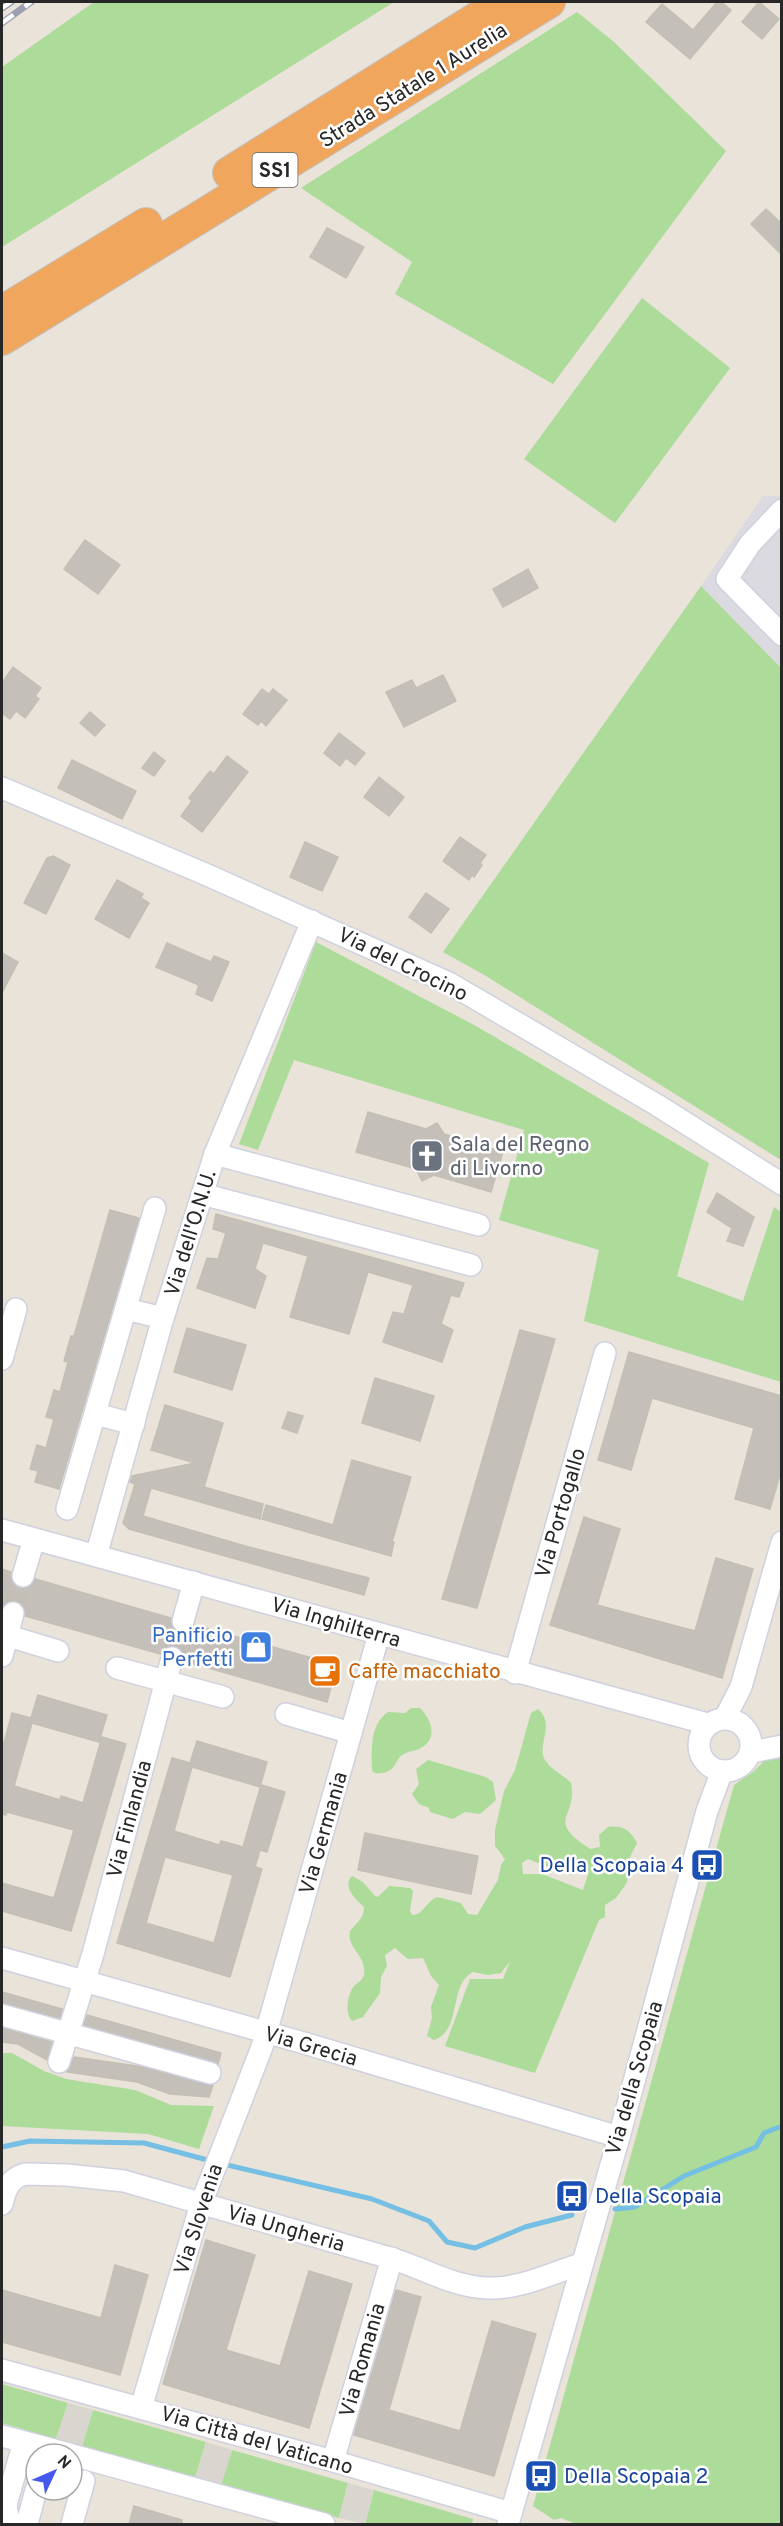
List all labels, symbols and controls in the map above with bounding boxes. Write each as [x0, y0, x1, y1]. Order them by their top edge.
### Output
street label: Strada Statale 1 Aurelia [315, 17, 513, 155]
road number: SS1 [252, 153, 298, 187]
street label: Via del Crocino [333, 922, 472, 1009]
place label: Sala del Regno di Livorno [450, 1132, 590, 1183]
church icon: Sala del Regno di Livorno [409, 1138, 445, 1174]
street label: Via dell'O.N.U. [159, 1167, 223, 1300]
street label: Via Portogallo [530, 1445, 593, 1582]
street label: Via Inghilterra [268, 1592, 404, 1655]
place label: Panificio Perfetti [152, 1623, 233, 1674]
shop icon: Panificio Perfetti [238, 1629, 274, 1665]
cafe icon: Caffè macchiato [307, 1653, 343, 1689]
place label: Caffè macchiato [348, 1659, 501, 1686]
street label: Via Finlandia [102, 1757, 159, 1881]
street label: Via Germania [294, 1769, 355, 1898]
bus stop icon: Della Scopaia 4 [689, 1847, 725, 1883]
place label: Della Scopaia 4 [540, 1853, 684, 1880]
street label: Via della Scopaia [601, 1998, 670, 2159]
street label: Via Grecia [261, 2021, 360, 2074]
street label: Via Slovenia [169, 2161, 230, 2278]
bus stop icon: Della Scopaia [554, 2178, 590, 2214]
place label: Della Scopaia [595, 2184, 721, 2211]
street label: Via Ungheria [223, 2200, 348, 2259]
street label: Via Romania [334, 2300, 393, 2421]
street label: Via Città del Vaticano [157, 2401, 356, 2482]
north arrow [24, 2442, 84, 2502]
text: N [52, 2452, 75, 2474]
bus stop icon: Della Scopaia 2 [523, 2458, 559, 2494]
place label: Della Scopaia 2 [564, 2464, 708, 2491]

